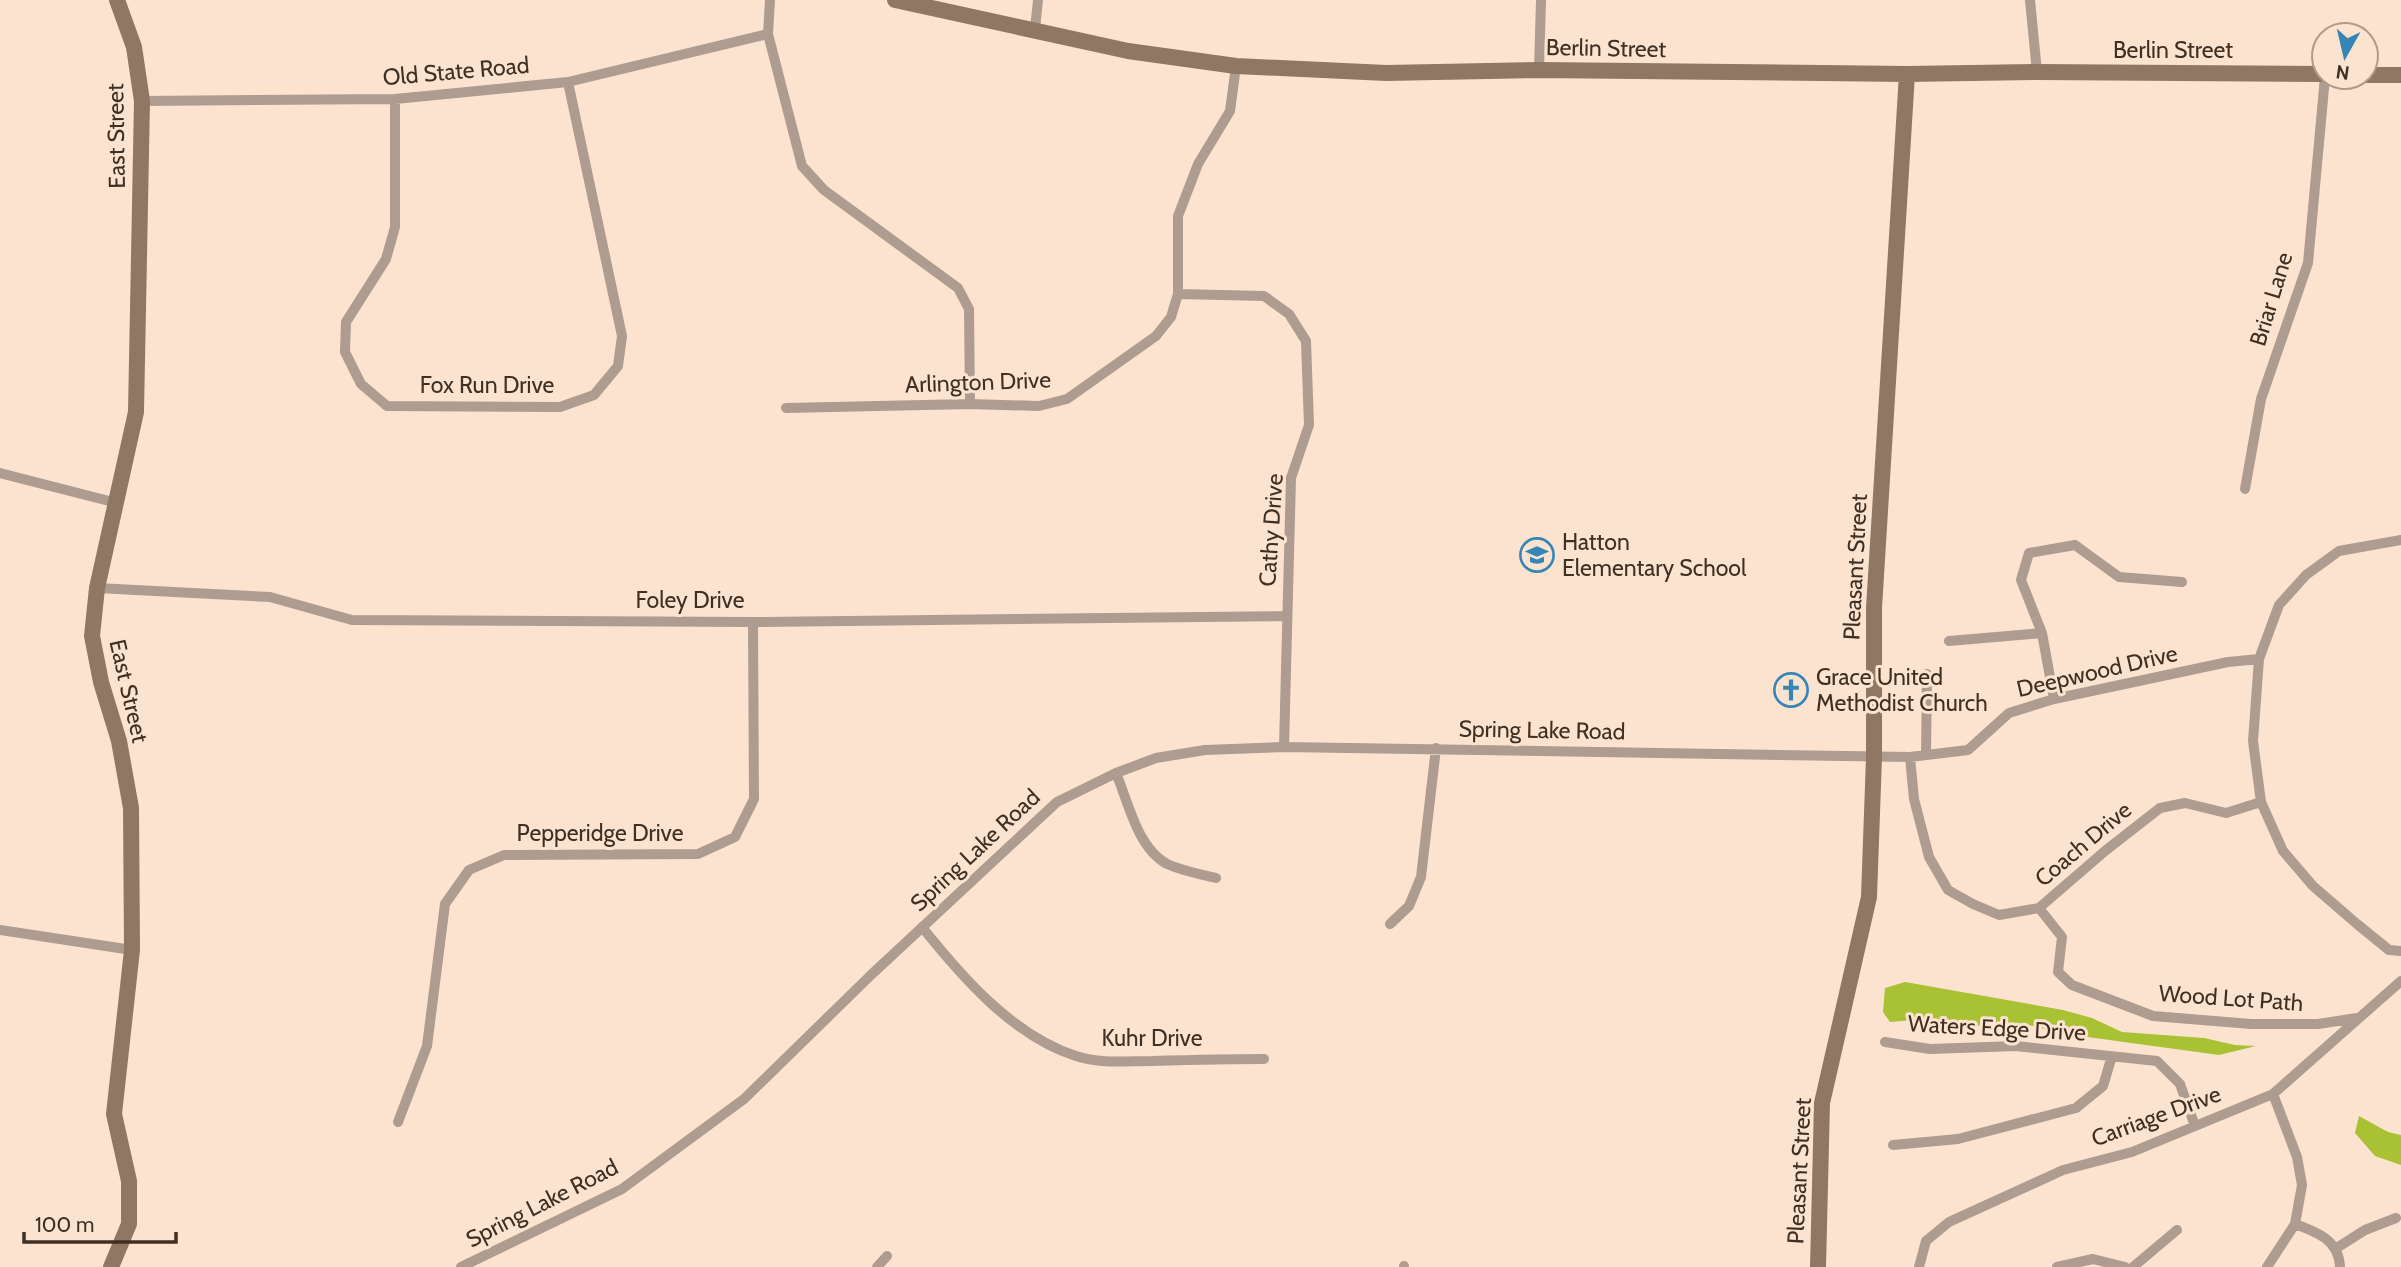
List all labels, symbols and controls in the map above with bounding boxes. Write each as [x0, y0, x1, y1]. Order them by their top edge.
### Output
north arrow [2310, 21, 2380, 91]
street label: Berlin Street [1546, 33, 1667, 63]
street label: Berlin Street [2113, 36, 2233, 64]
street label: Old State Road [382, 51, 530, 91]
text: N [2334, 60, 2351, 85]
street label: East Street [101, 83, 131, 189]
street label: Briar Lane [2244, 249, 2299, 349]
street label: Arlington Drive [905, 365, 1052, 399]
street label: Fox Run Drive [420, 371, 555, 399]
street label: Cathy Drive [1253, 472, 1289, 587]
street label: Pleasant Street [1837, 493, 1873, 641]
place label: Hatton Elementary School [1562, 528, 1747, 582]
school or university icon: Hatton Elementary School [1518, 536, 1556, 574]
street label: Foley Drive [635, 586, 745, 614]
street label: East Street [104, 637, 155, 746]
street label: Deepwood Drive [2014, 639, 2180, 703]
place label: Grace United Methodist Church [1816, 663, 1988, 717]
church icon: Grace United Methodist Church [1772, 671, 1810, 709]
street label: Spring Lake Road [1458, 715, 1626, 745]
street label: Spring Lake Road [904, 783, 1046, 917]
street label: Coach Drive [2029, 795, 2137, 892]
street label: Pepperidge Drive [517, 819, 684, 847]
street label: Wood Lot Path [2158, 979, 2304, 1017]
street label: Waters Edge Drive [1907, 1009, 2087, 1047]
street label: Kuhr Drive [1101, 1024, 1203, 1052]
street label: Carriage Drive [2087, 1080, 2225, 1152]
street label: Pleasant Street [1781, 1097, 1817, 1245]
street label: Spring Lake Road [461, 1153, 623, 1253]
scale bar [24, 1200, 177, 1244]
text: 100 m [35, 1212, 94, 1237]

